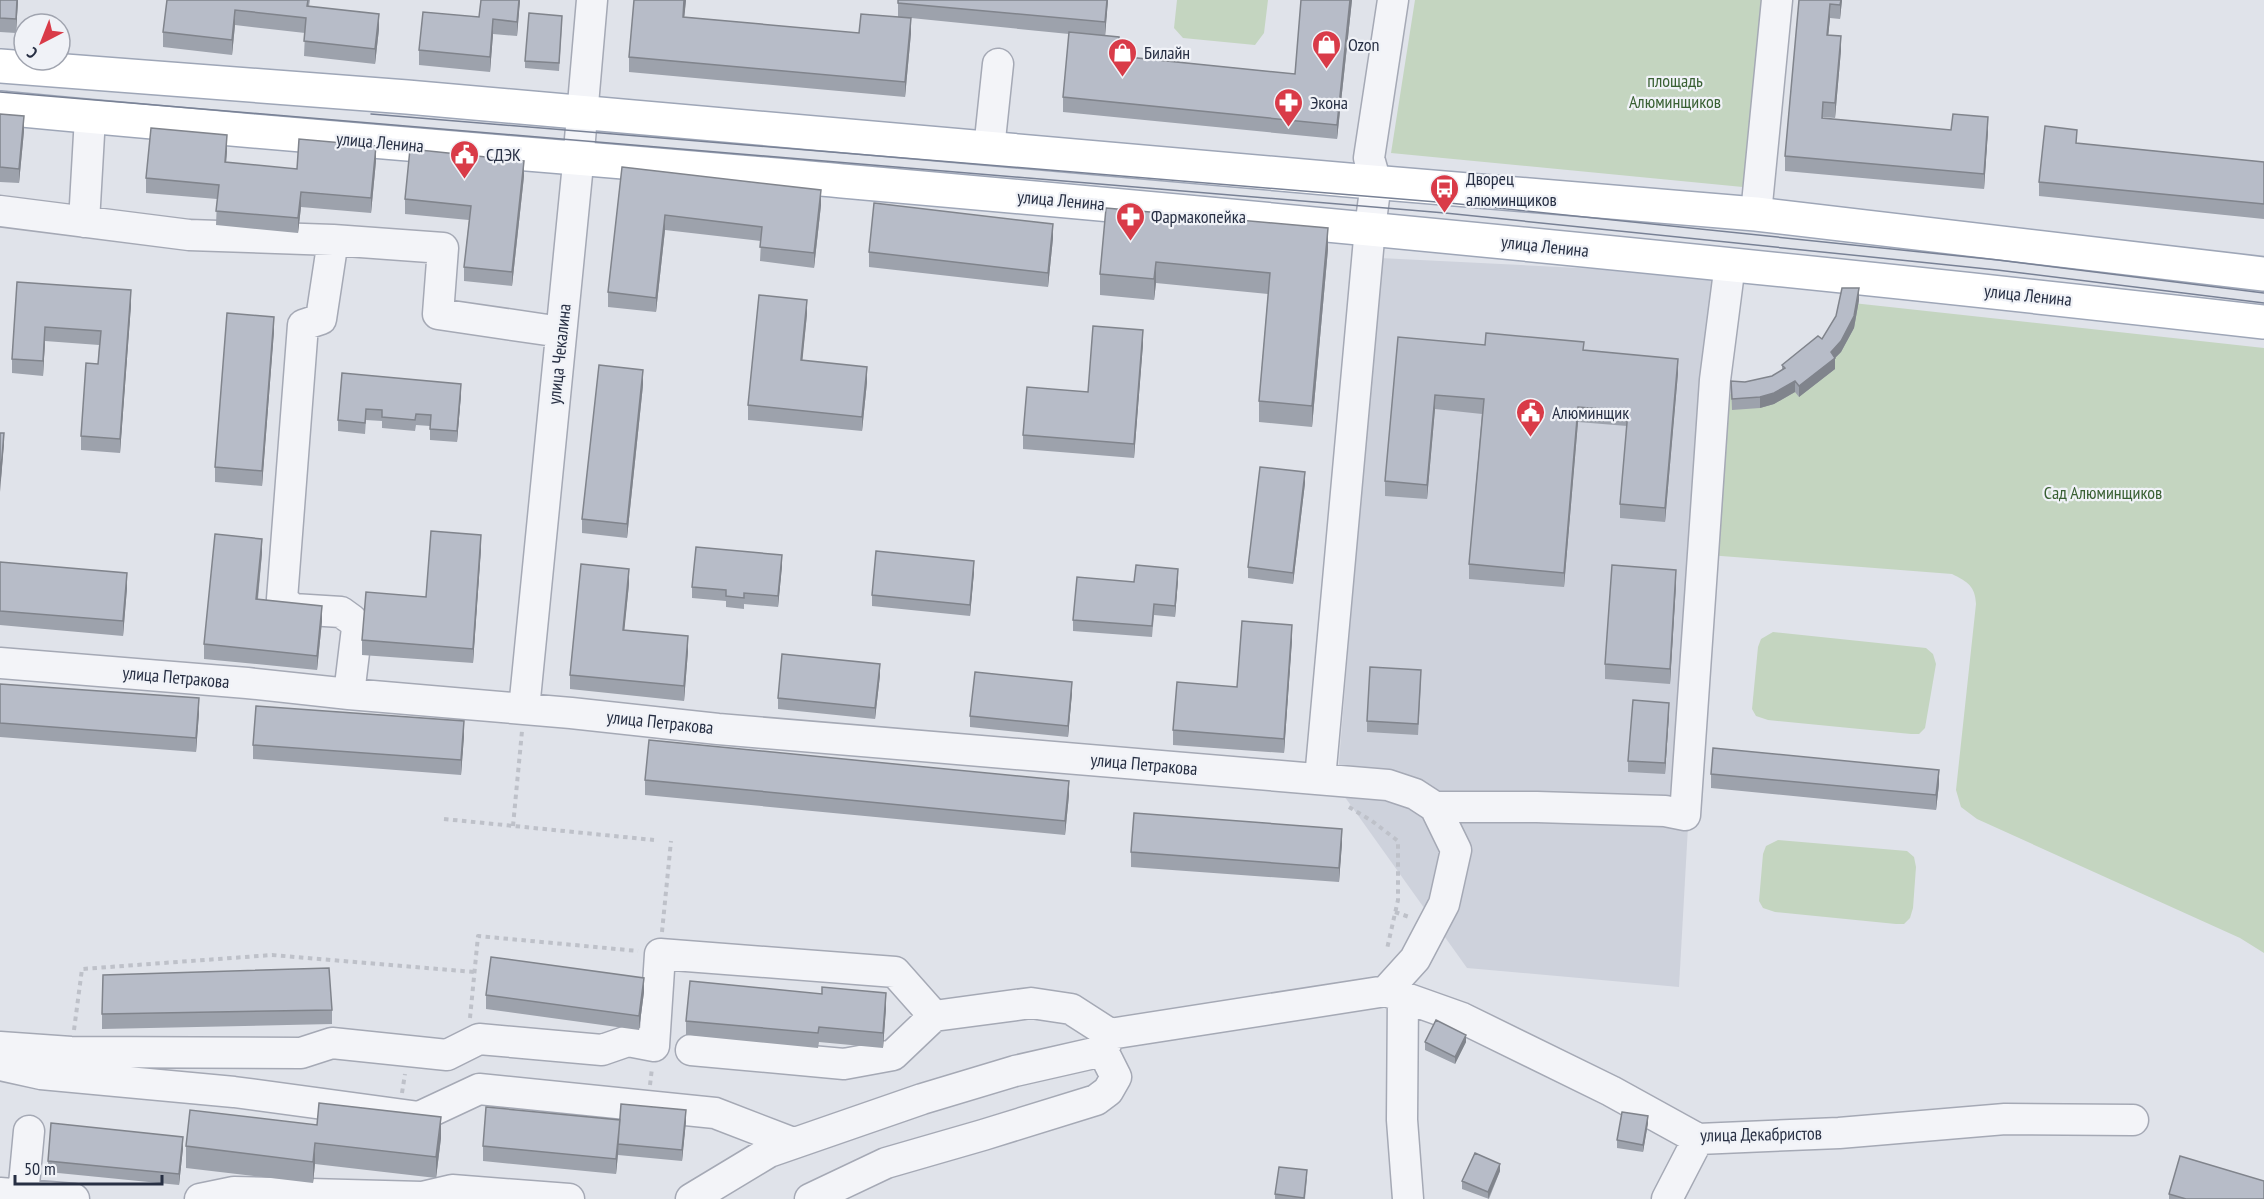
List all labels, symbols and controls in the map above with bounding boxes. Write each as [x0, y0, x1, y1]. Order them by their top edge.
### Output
north arrow [12, 12, 72, 72]
shop icon: Ozon [1311, 28, 1343, 70]
place label: Ozon [1348, 33, 1380, 56]
shop icon: Билайн [1107, 36, 1139, 78]
place label: Билайн [1144, 41, 1190, 64]
text: С [22, 43, 41, 63]
park label: площадь Алюминщиков [1629, 69, 1721, 113]
pharmacy icon: Экона [1273, 86, 1305, 128]
place label: Экона [1310, 91, 1348, 114]
street label: улица Ленина [335, 127, 425, 157]
public building icon: СДЭК [449, 138, 481, 180]
place label: СДЭК [486, 143, 521, 166]
place label: Дворец алюминщиков [1466, 167, 1557, 211]
bus stop icon: Дворец алюминщиков [1429, 172, 1461, 214]
street label: улица Ленина [1016, 185, 1106, 215]
pharmacy icon: Фармакопейка [1114, 200, 1146, 242]
place label: Фармакопейка [1151, 205, 1246, 228]
street label: улица Ленина [1500, 230, 1590, 262]
street label: улица Ленина [1983, 279, 2073, 311]
street label: улица Чекалина [542, 302, 576, 406]
public building icon: Алюминщик [1515, 396, 1547, 438]
place label: Алюминщик [1552, 401, 1629, 424]
park label: Сад Алюминщиков [2044, 481, 2162, 504]
street label: улица Петракова [121, 661, 231, 693]
street label: улица Петракова [605, 705, 715, 739]
street label: улица Петракова [1089, 748, 1199, 780]
street label: улица Декабристов [1700, 1121, 1822, 1147]
scale bar [15, 1148, 162, 1186]
text: 50 m [24, 1157, 56, 1180]

